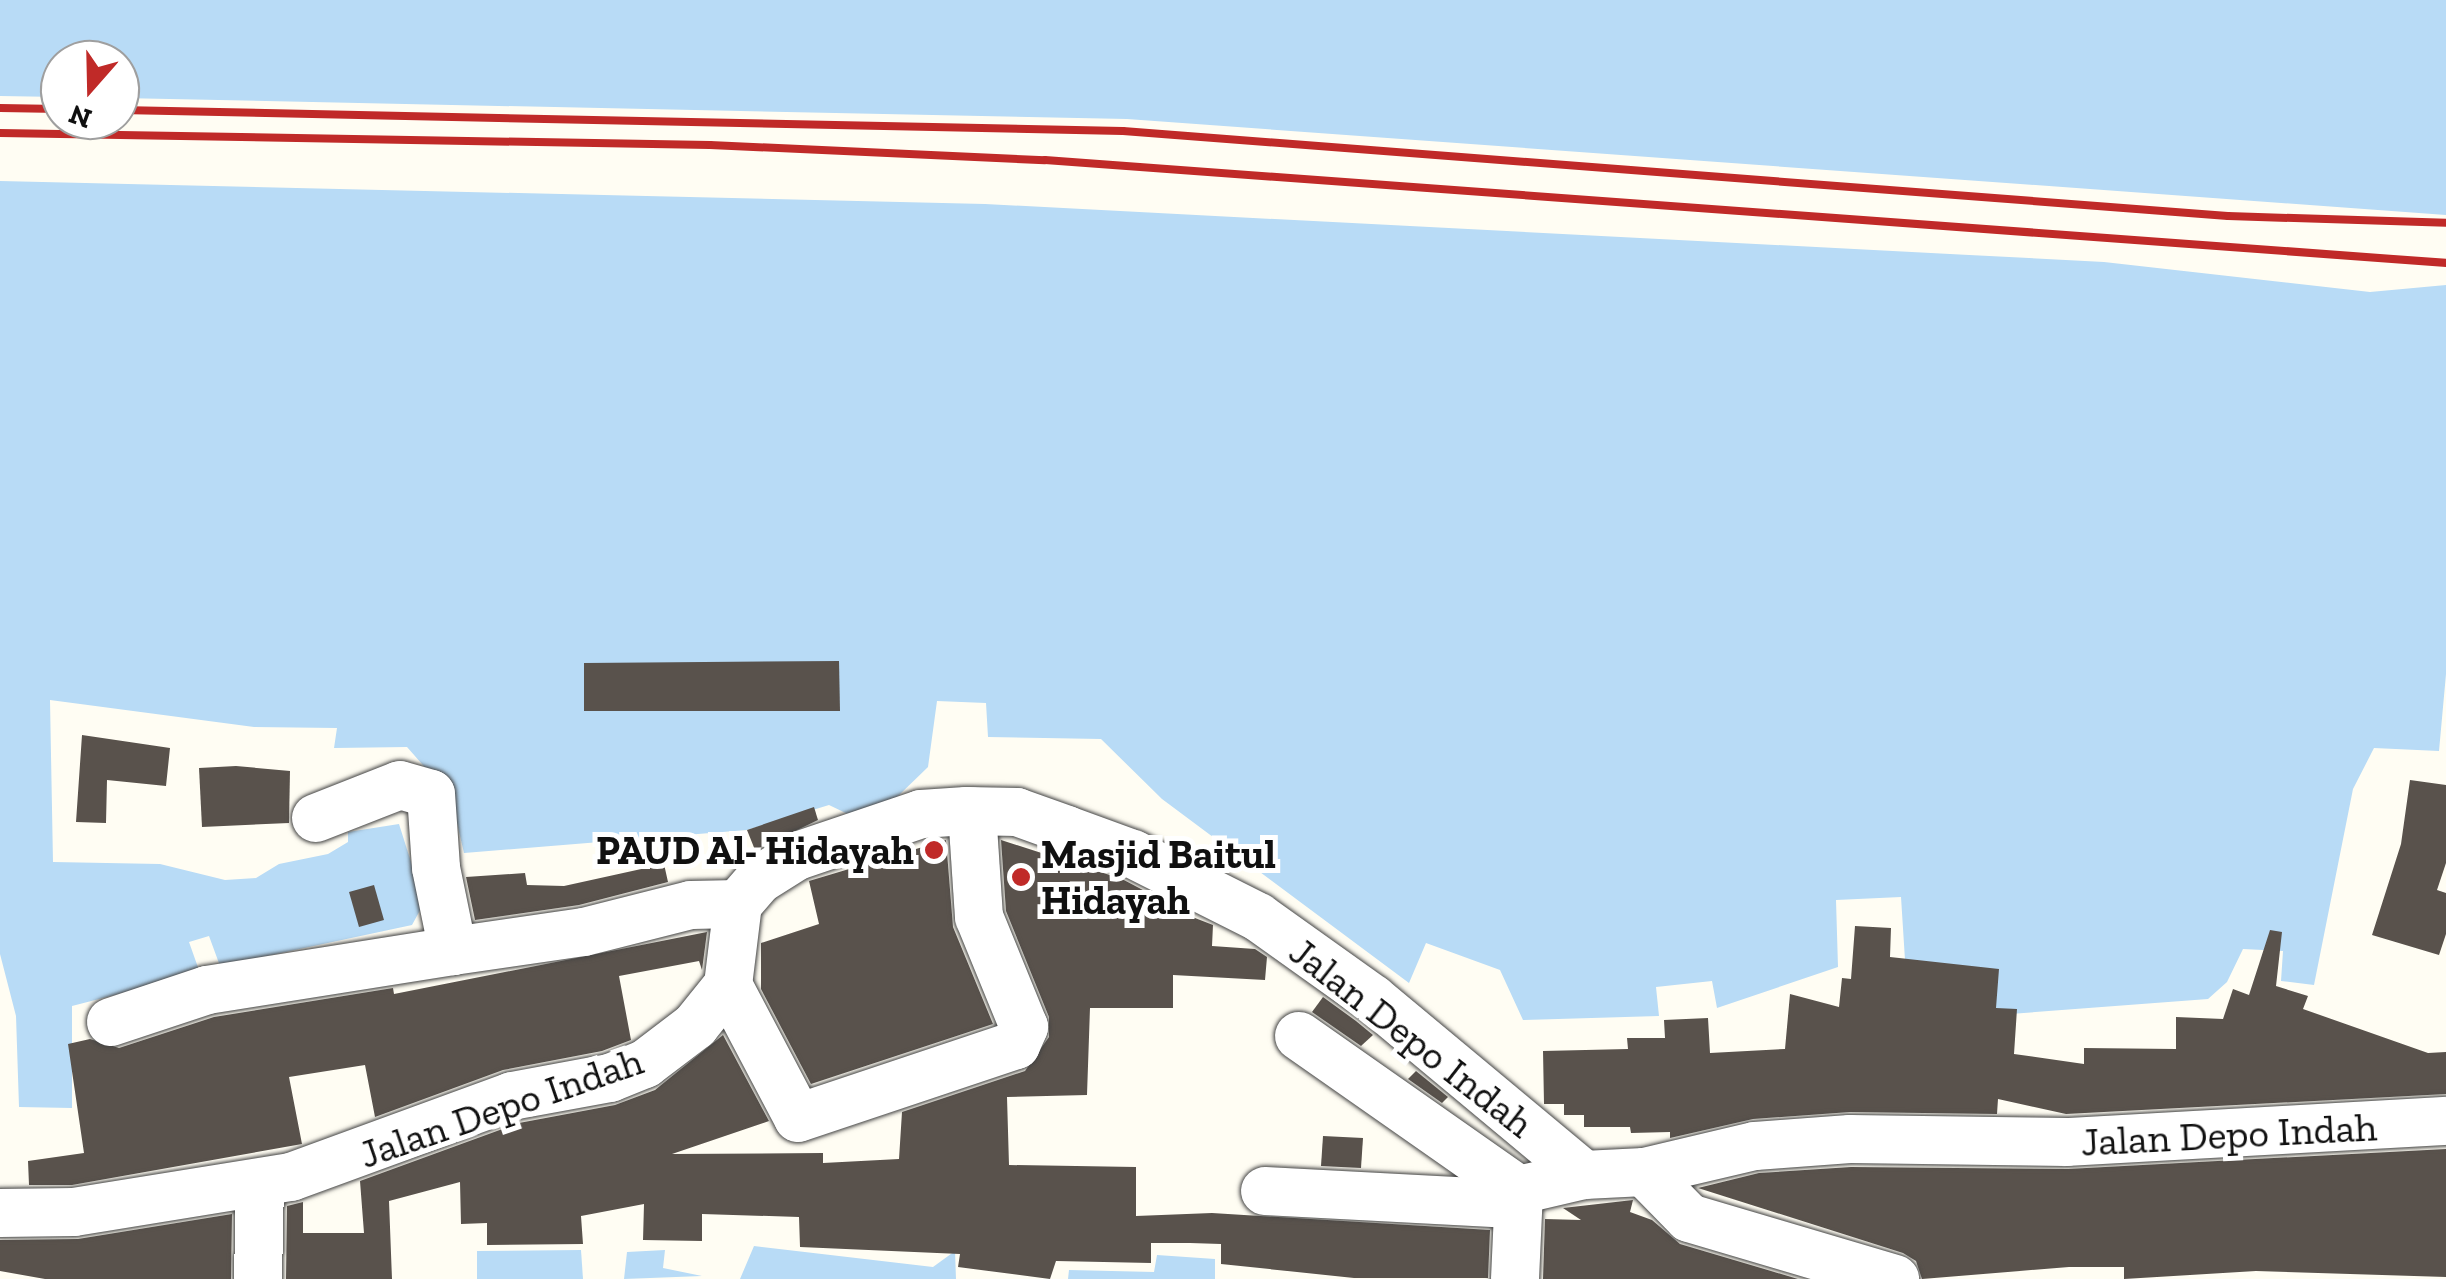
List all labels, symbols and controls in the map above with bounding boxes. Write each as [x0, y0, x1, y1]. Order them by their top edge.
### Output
north arrow [40, 40, 140, 140]
text: N [65, 98, 96, 136]
place label: PAUD Al- Hidayah [595, 826, 914, 874]
place label: Masjid Baitul Hidayah [1041, 830, 1276, 924]
marker: PAUD Al- Hidayah [923, 839, 945, 861]
marker: Masjid Baitul Hidayah [1010, 866, 1032, 888]
street label: Jalan Depo Indah [1280, 927, 1544, 1147]
street label: Jalan Depo Indah [353, 1036, 649, 1178]
street label: Jalan Depo Indah [2080, 1102, 2378, 1166]

